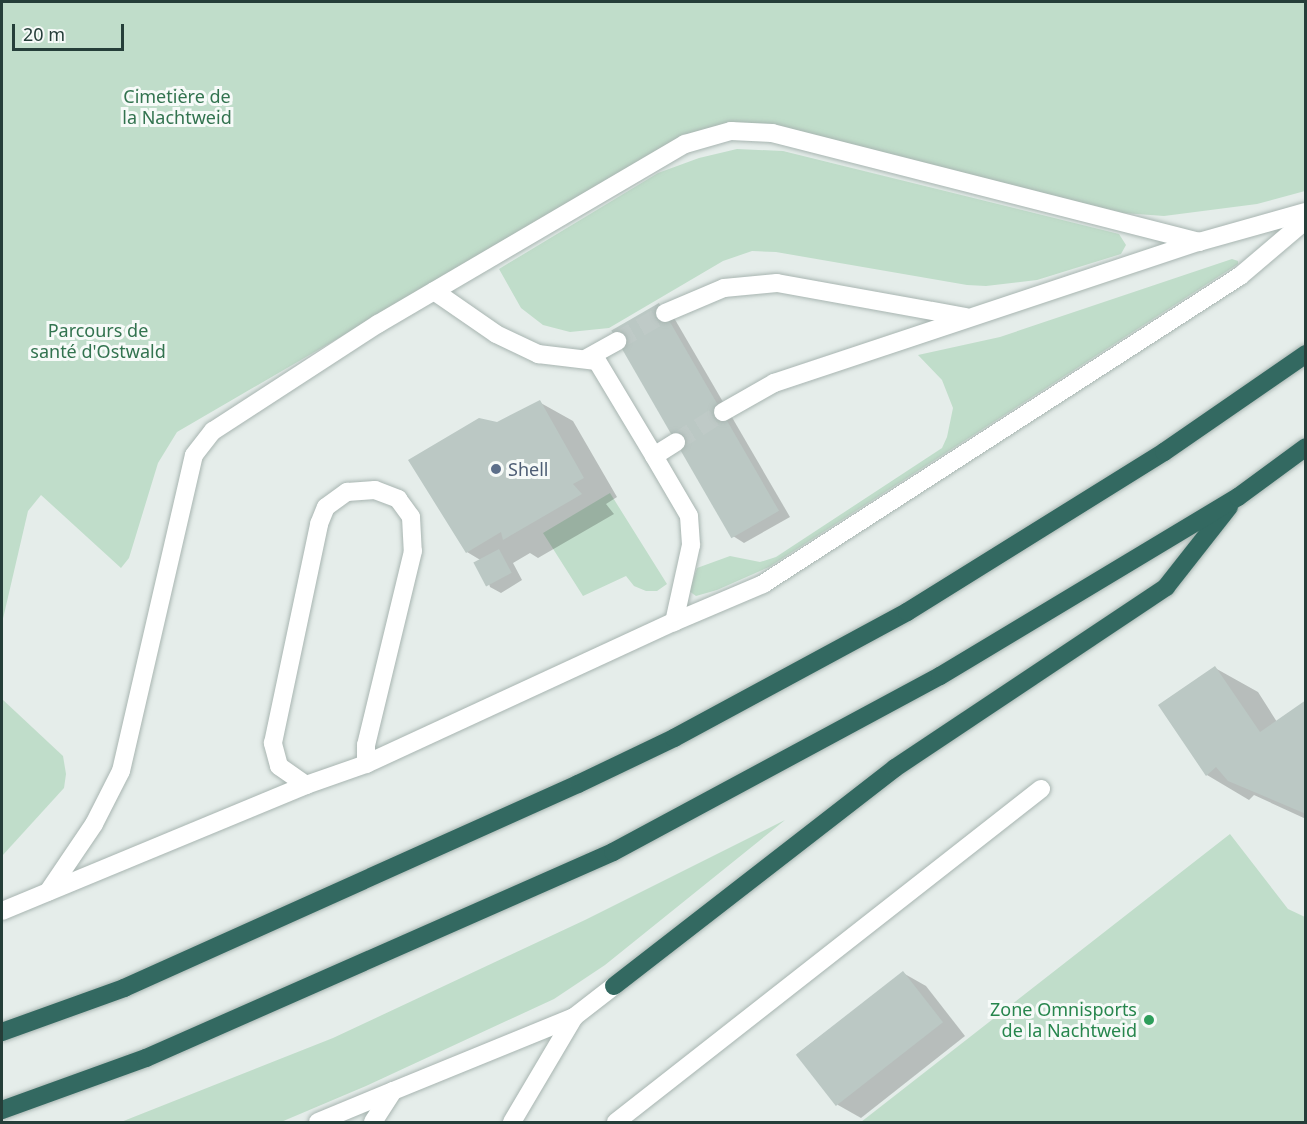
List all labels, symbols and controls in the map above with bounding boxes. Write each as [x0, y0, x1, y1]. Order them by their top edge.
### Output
scale bar [15, 12, 128, 50]
text: 20 m [23, 22, 65, 46]
park label: Cimetière de la Nachtweid [122, 86, 232, 128]
park label: Parcours de santé d'Ostwald [30, 320, 166, 362]
place label: Shell [508, 458, 548, 480]
marker: Shell [489, 462, 503, 476]
place label: Zone Omnisports de la Nachtweid [990, 999, 1137, 1042]
marker: Zone Omnisports de la Nachtweid [1142, 1013, 1156, 1027]

